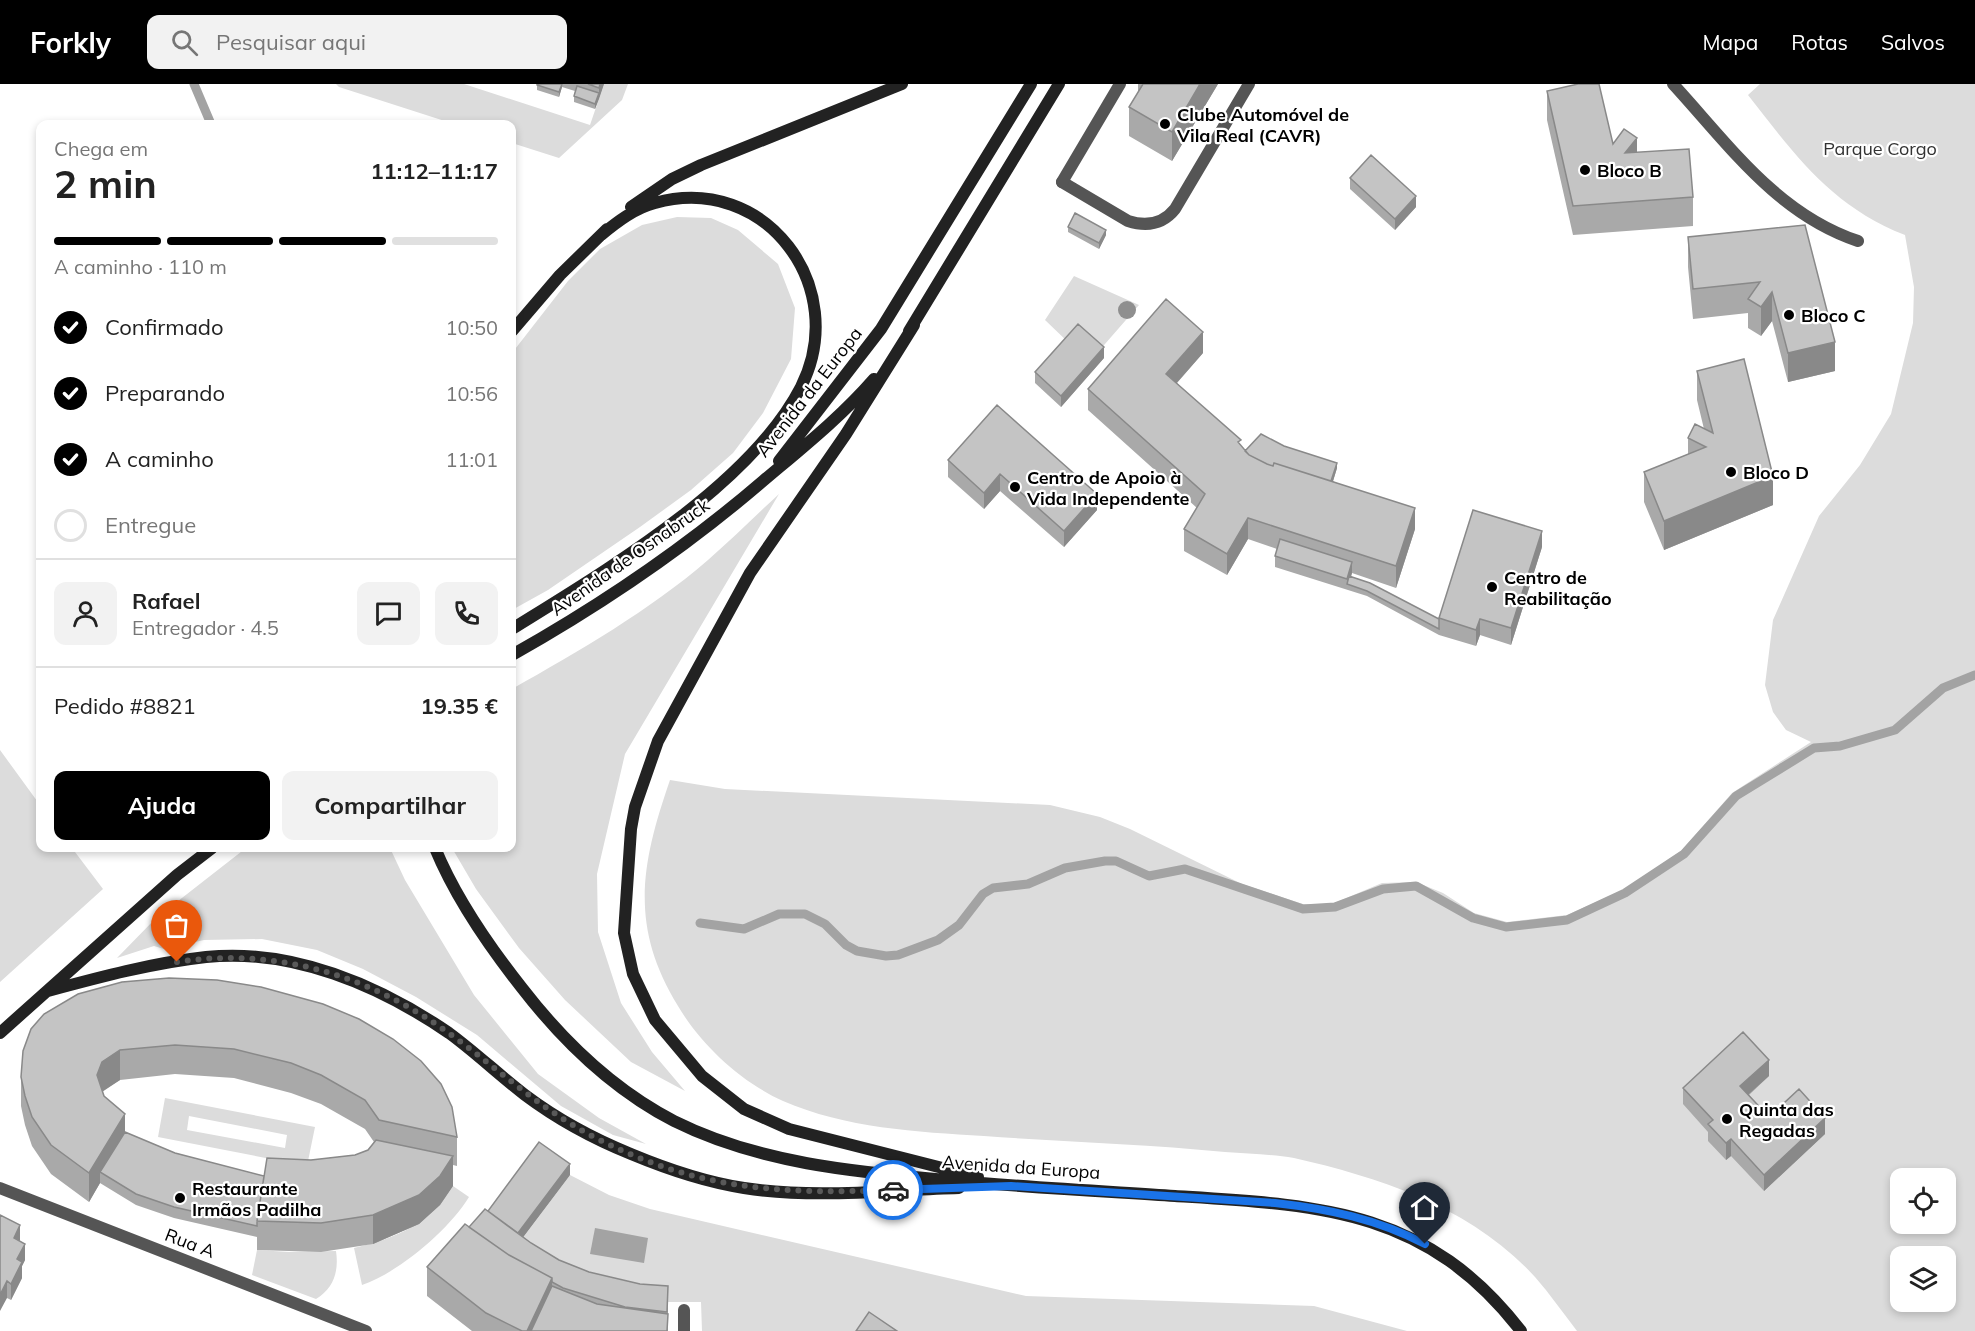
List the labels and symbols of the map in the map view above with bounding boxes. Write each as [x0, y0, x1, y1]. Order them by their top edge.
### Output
place label: Clube Automóvel de Vila Real (CAVR) [1176, 103, 1349, 147]
marker: Clube Automóvel de Vila Real (CAVR) [1158, 117, 1172, 131]
park label: Parque Corgo [1823, 137, 1937, 160]
place label: Bloco B [1597, 159, 1662, 182]
marker: Bloco B [1578, 163, 1592, 177]
place label: Bloco C [1801, 304, 1866, 327]
marker: Bloco C [1782, 308, 1796, 322]
street label: Avenida da Europa [751, 322, 867, 462]
place label: Bloco D [1743, 461, 1809, 484]
marker: Bloco D [1724, 465, 1738, 479]
place label: Centro de Apoio à Vida Independente [1026, 466, 1189, 510]
marker: Centro de Apoio à Vida Independente [1008, 480, 1022, 494]
street label: Avenida de Osnabruck [546, 493, 714, 620]
place label: Centro de Reabilitação [1504, 566, 1612, 610]
marker: Centro de Reabilitação [1485, 580, 1499, 594]
pin [151, 900, 202, 962]
place label: Quinta das Regadas [1739, 1098, 1834, 1142]
marker: Quinta das Regadas [1720, 1112, 1734, 1126]
street label: Avenida da Europa [941, 1150, 1101, 1184]
courier [863, 1160, 923, 1220]
place label: Restaurante Irmãos Padilha [192, 1177, 321, 1221]
pin [1399, 1182, 1450, 1244]
marker: Restaurante Irmãos Padilha [173, 1191, 187, 1205]
street label: Rua A [162, 1223, 218, 1263]

